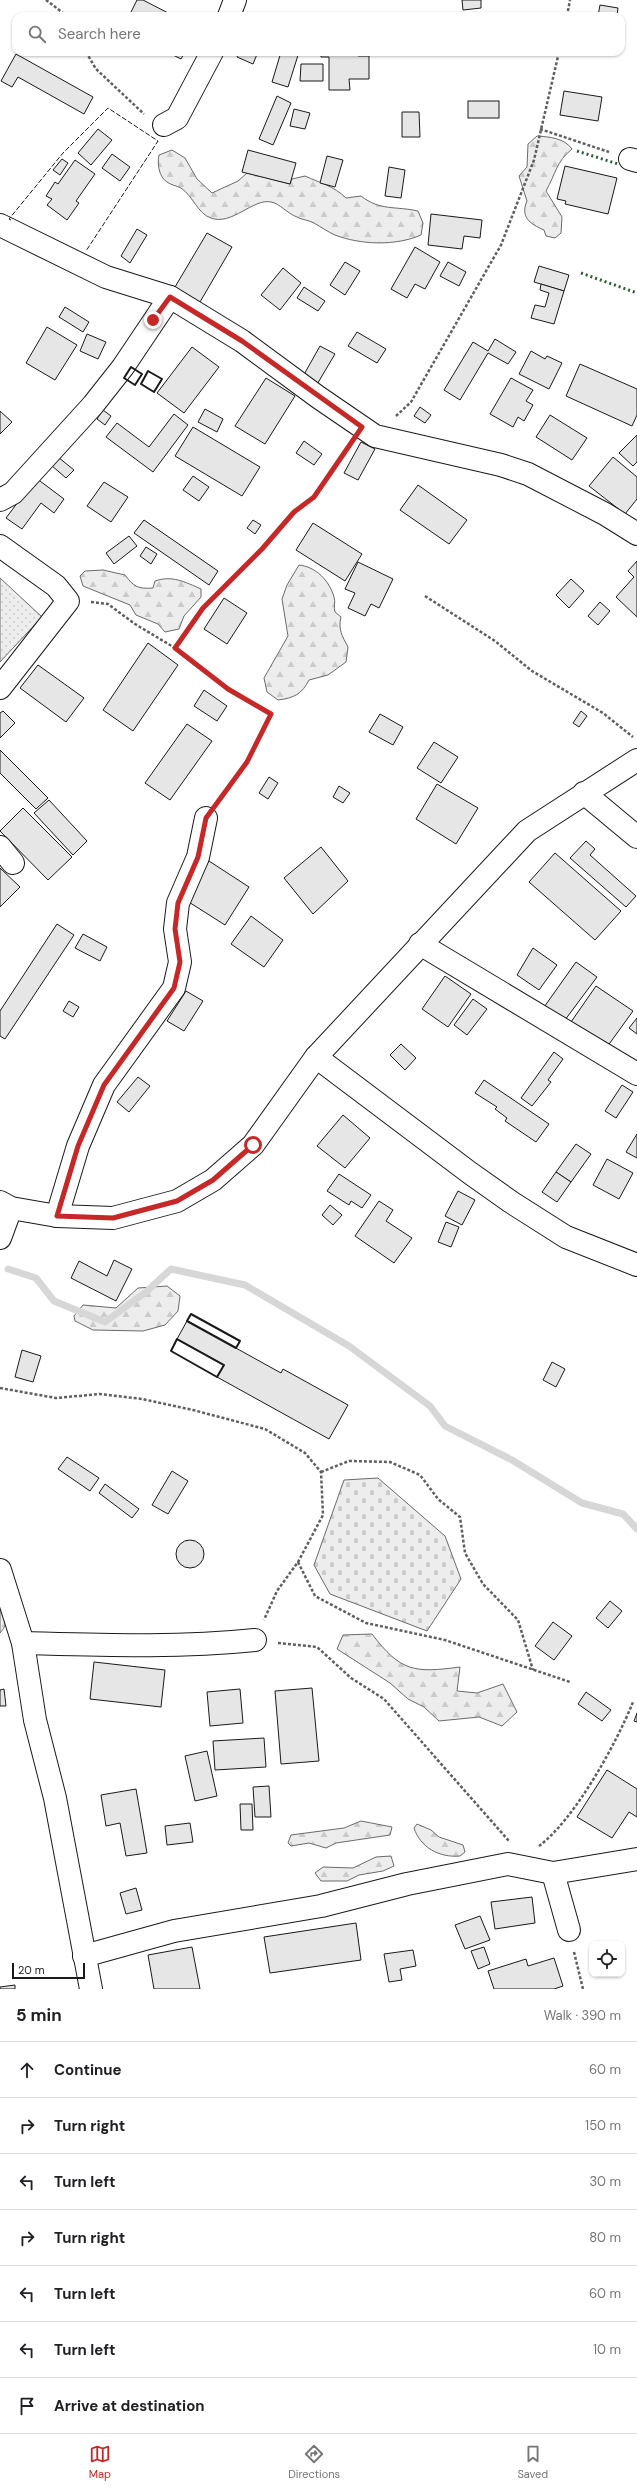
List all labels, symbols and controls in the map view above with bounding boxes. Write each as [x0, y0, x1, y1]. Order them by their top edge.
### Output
search box [12, 12, 625, 56]
icon: search [26, 23, 48, 45]
text: Search here [58, 24, 141, 44]
route end [144, 311, 162, 329]
route start [244, 1136, 262, 1154]
map controls [589, 1941, 625, 1977]
button: locate [589, 1941, 625, 1977]
scale bar [12, 1961, 85, 1980]
text: 20 m [18, 1963, 44, 1977]
text: 5 min [16, 2004, 62, 2026]
text: Walk · 390 m [544, 2007, 621, 2024]
icon: ahead [16, 2059, 38, 2081]
text: Continue [54, 2060, 122, 2080]
text: 60 m [589, 2061, 621, 2078]
icon: right [16, 2115, 38, 2137]
text: Turn right [54, 2116, 125, 2136]
text: 150 m [585, 2117, 621, 2134]
icon: left [16, 2171, 38, 2193]
text: Turn left [54, 2172, 115, 2192]
text: 30 m [589, 2173, 621, 2190]
icon: right [16, 2227, 38, 2249]
text: Turn right [54, 2228, 125, 2248]
text: 80 m [589, 2229, 621, 2246]
icon: left [16, 2283, 38, 2305]
text: Turn left [54, 2284, 115, 2304]
text: 60 m [589, 2285, 621, 2302]
icon: left [16, 2339, 38, 2361]
text: Turn left [54, 2340, 115, 2360]
text: 10 m [593, 2341, 621, 2358]
icon: arrive [16, 2395, 38, 2417]
text: Arrive at destination [54, 2396, 205, 2416]
tab: Map [89, 2443, 111, 2481]
tab: Directions [288, 2443, 340, 2481]
tab: Saved [517, 2443, 548, 2481]

